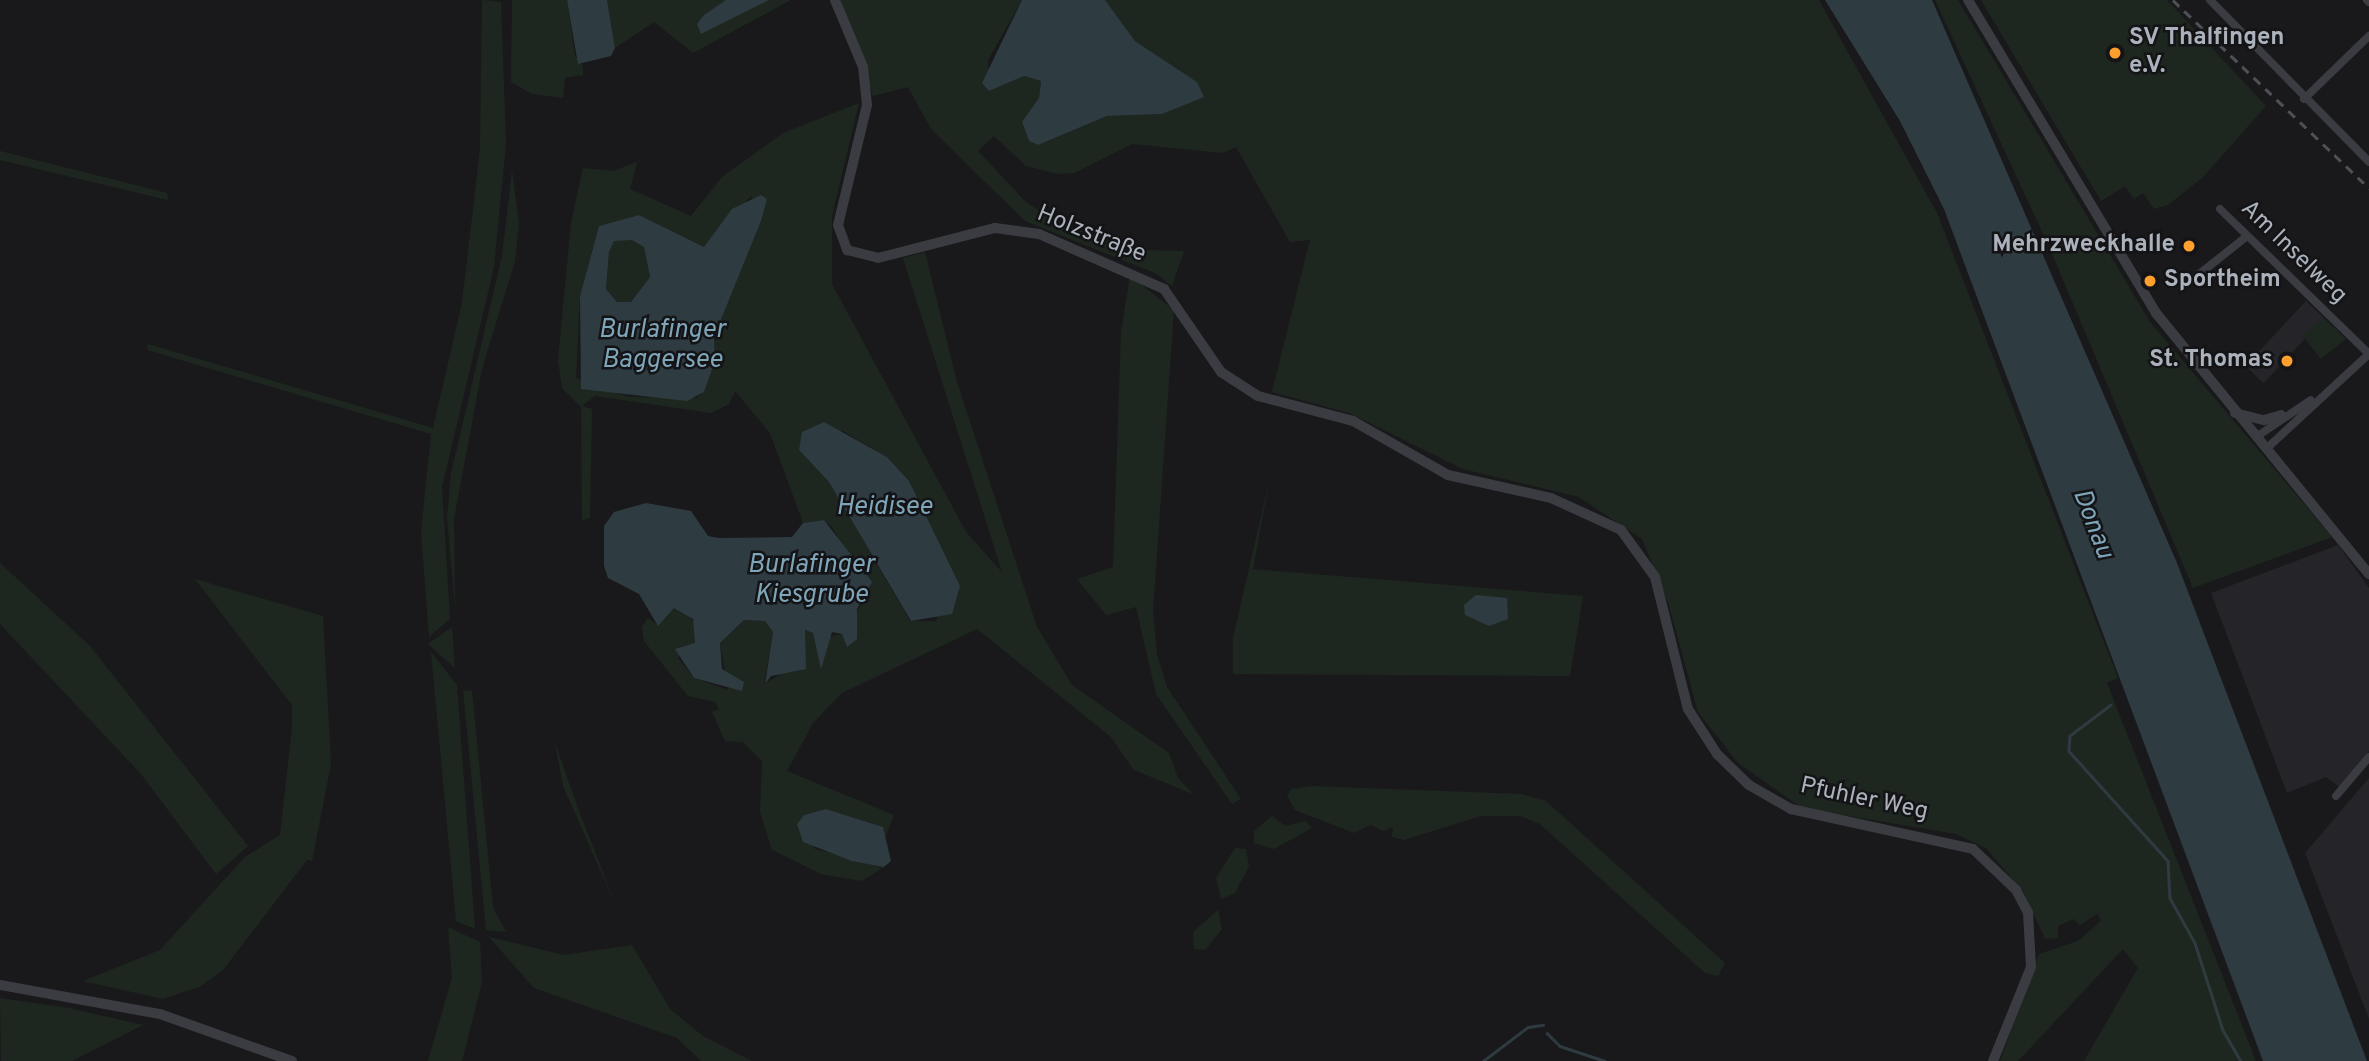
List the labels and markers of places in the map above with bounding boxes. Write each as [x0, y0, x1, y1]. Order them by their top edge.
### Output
place label: SV Thalfingen e.V. [2129, 25, 2285, 81]
marker: SV Thalfingen e.V. [2107, 45, 2123, 61]
place label: Mehrzweckhalle [1992, 232, 2175, 260]
marker: Mehrzweckhalle [2181, 238, 2197, 254]
place label: Sportheim [2164, 267, 2281, 295]
marker: Sportheim [2142, 273, 2158, 289]
place label: St. Thomas [2149, 347, 2273, 375]
marker: St. Thomas [2279, 353, 2295, 369]

